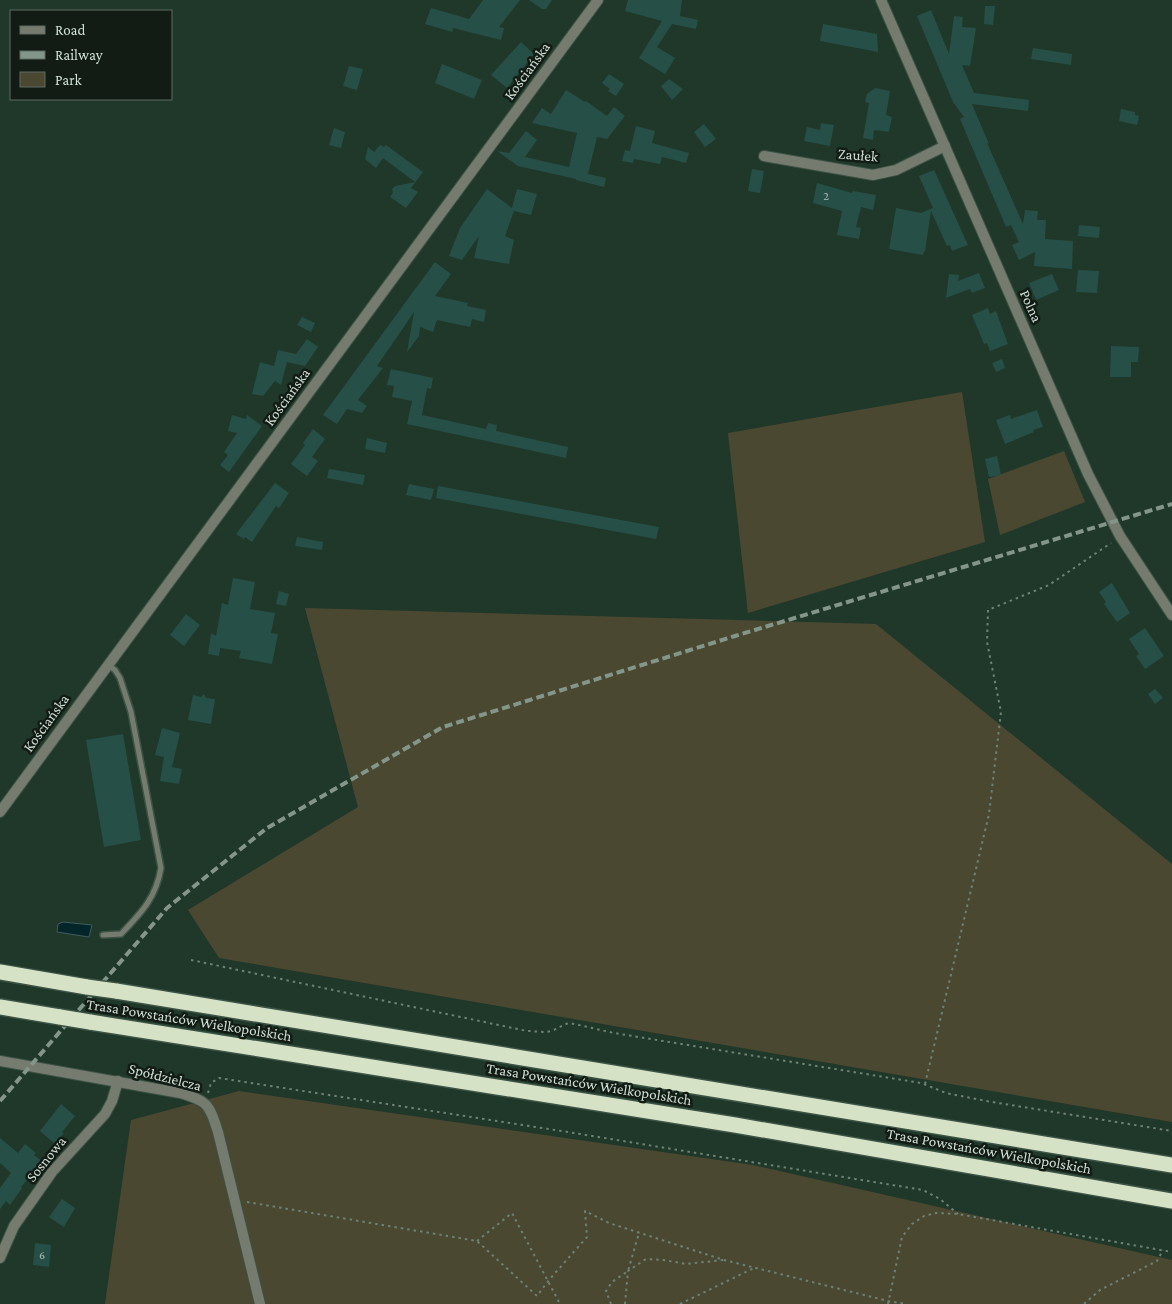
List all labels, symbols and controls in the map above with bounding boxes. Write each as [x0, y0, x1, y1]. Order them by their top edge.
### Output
legend [10, 10, 172, 100]
text: Road [55, 22, 86, 38]
street label: Kościańska [501, 39, 553, 103]
text: Railway [55, 47, 103, 64]
text: Park [55, 72, 82, 88]
street label: Zaułek [837, 145, 880, 165]
house number: 2 [823, 189, 829, 203]
street label: Polna [1017, 287, 1045, 325]
street label: Kościańska [261, 365, 313, 429]
street label: Kościańska [20, 691, 72, 755]
street label: Trasa Powstańców Wielkopolskich [85, 996, 293, 1045]
street label: Spółdzielcza [127, 1060, 203, 1095]
street label: Trasa Powstańców Wielkopolskich [485, 1060, 693, 1109]
street label: Trasa Powstańców Wielkopolskich [885, 1125, 1093, 1178]
street label: Sosnowa [23, 1133, 69, 1185]
house number: 6 [39, 1248, 45, 1262]

